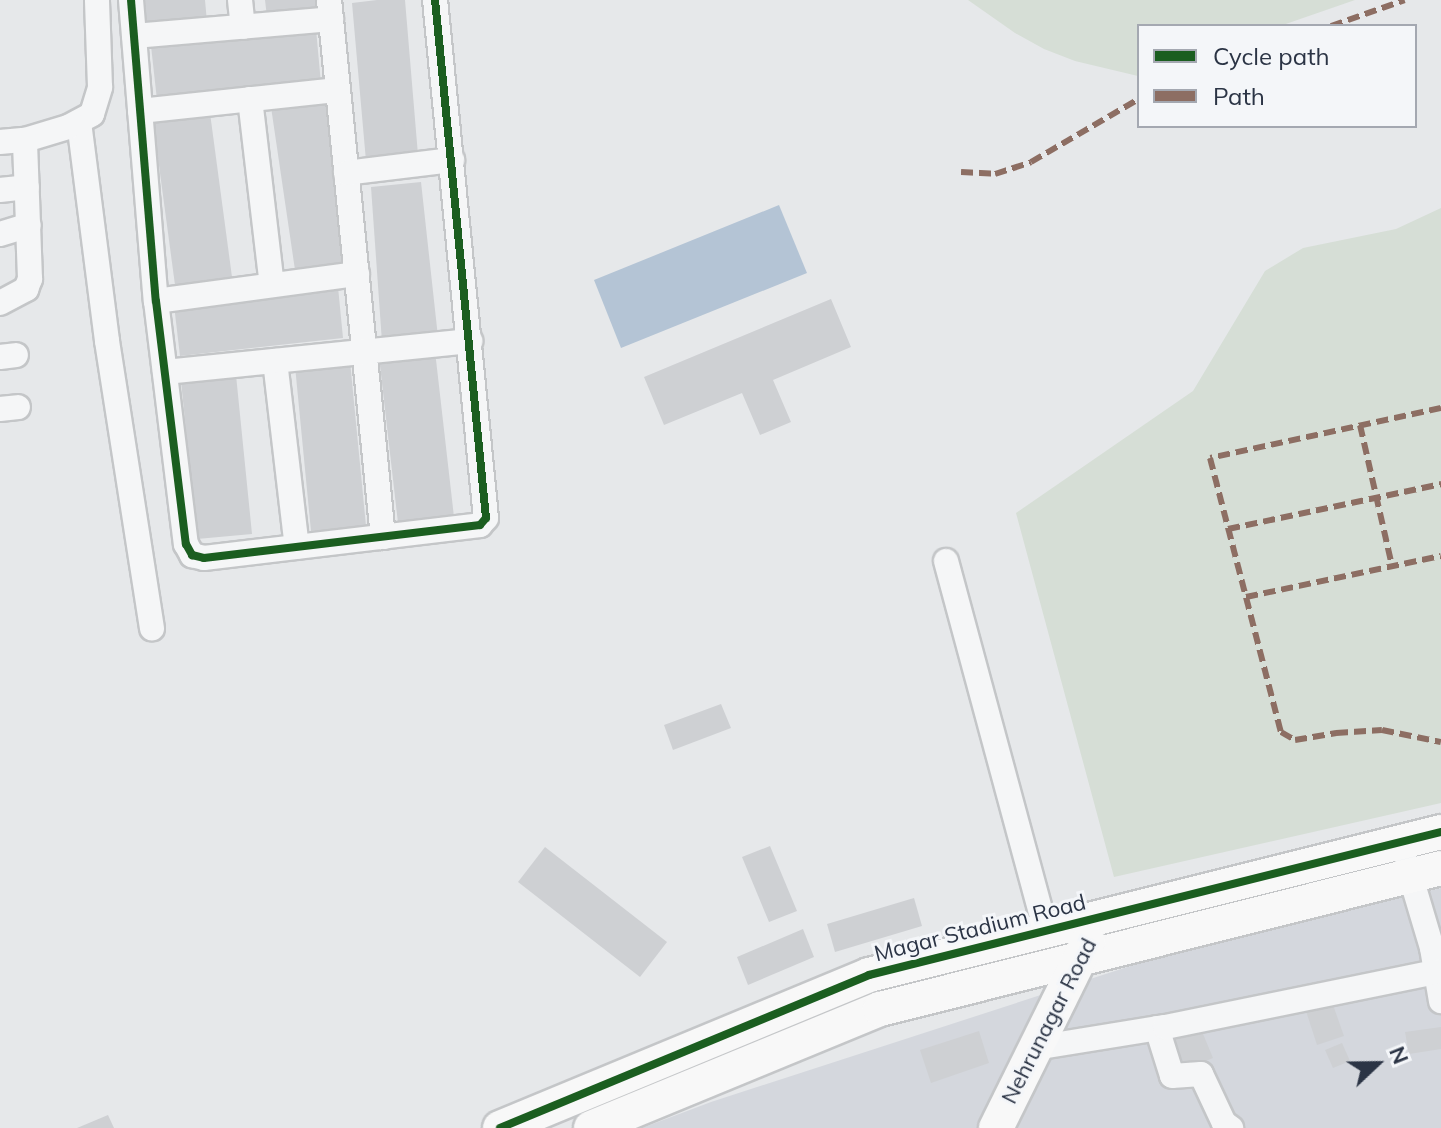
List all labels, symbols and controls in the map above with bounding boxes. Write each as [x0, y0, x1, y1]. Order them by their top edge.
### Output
legend [1137, 24, 1417, 128]
text: Cycle path [1213, 41, 1330, 71]
text: Path [1213, 81, 1265, 111]
street label: Magar Stadium Road [872, 889, 1088, 967]
street label: Nehrunagar Road [996, 934, 1102, 1108]
north arrow [1337, 1024, 1417, 1104]
text: N [1383, 1042, 1415, 1068]

